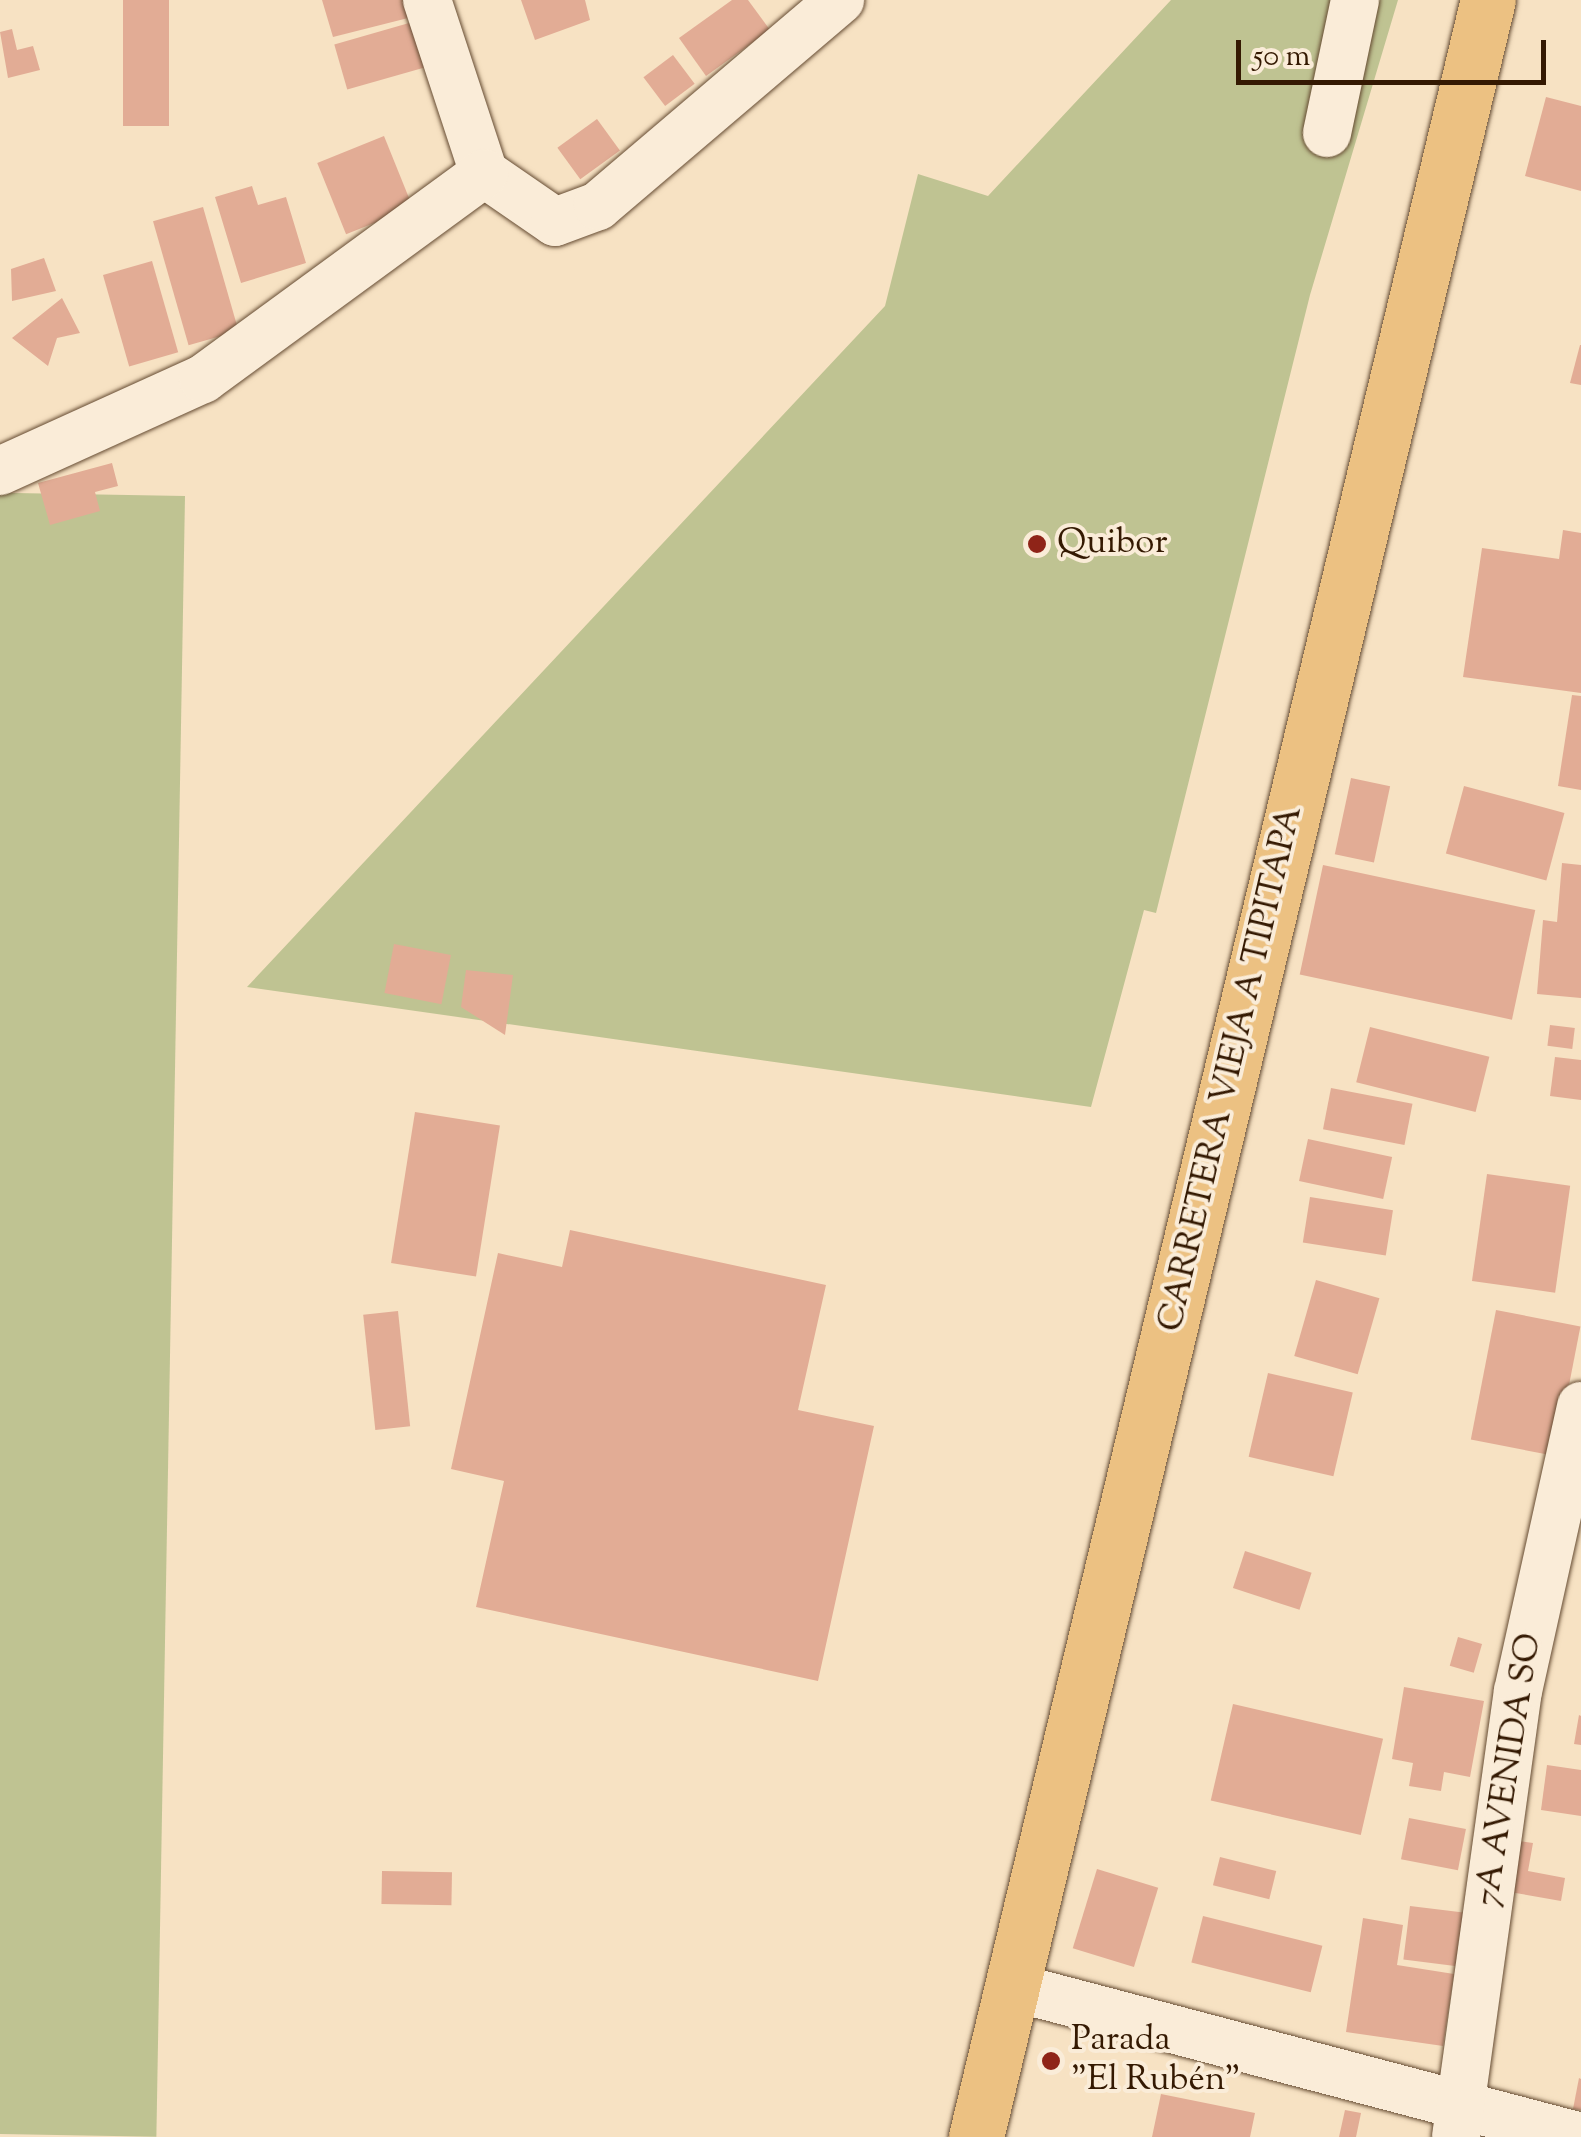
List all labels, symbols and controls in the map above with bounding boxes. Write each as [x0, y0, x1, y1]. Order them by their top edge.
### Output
scale bar [1241, 20, 1551, 82]
text: 50 m [1253, 36, 1310, 79]
place label: Quibor [1057, 523, 1168, 565]
marker: Quibor [1026, 533, 1048, 555]
street label: CARRETERA VIEJA A TIPITAPA [1151, 802, 1313, 1336]
street label: 7A AVENIDA SO [1468, 1630, 1552, 1910]
place label: Parada "El Rubén" [1071, 2020, 1241, 2102]
marker: Parada "El Rubén" [1040, 2050, 1062, 2072]

